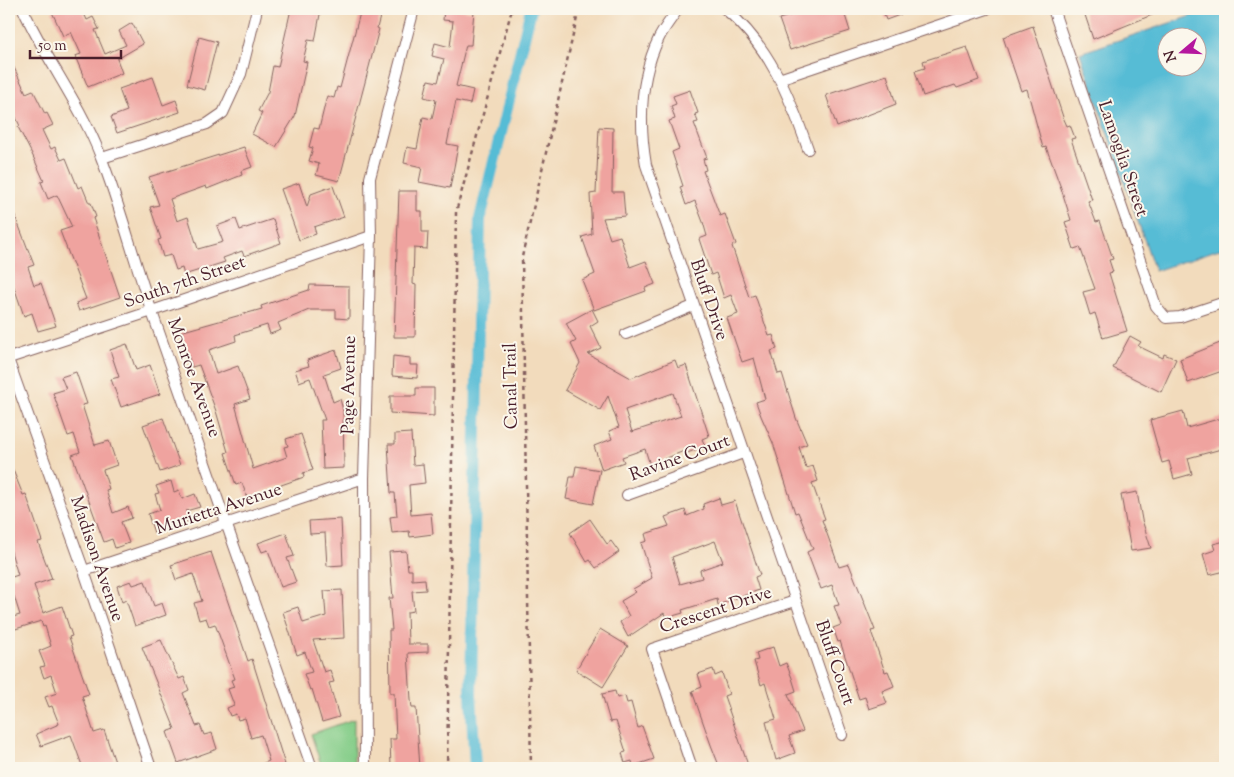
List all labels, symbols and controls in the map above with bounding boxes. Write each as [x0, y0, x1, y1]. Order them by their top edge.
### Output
scale bar [30, 28, 121, 60]
north arrow [1156, 28, 1206, 78]
text: 50 m [37, 36, 67, 57]
text: N [1160, 47, 1183, 64]
street label: Lamoglia Street [1090, 97, 1154, 221]
street label: South 7th Street [120, 250, 250, 316]
street label: Bluff Drive [682, 256, 734, 344]
street label: Monroe Avenue [159, 315, 227, 441]
street label: Page Avenue [336, 335, 364, 435]
street label: Canal Trail [498, 342, 526, 430]
street label: Ravine Court [626, 429, 734, 489]
street label: Murietta Avenue [153, 477, 285, 543]
street label: Madison Avenue [62, 493, 130, 625]
street label: Crescent Drive [656, 581, 776, 641]
street label: Bluff Court [807, 617, 861, 709]

